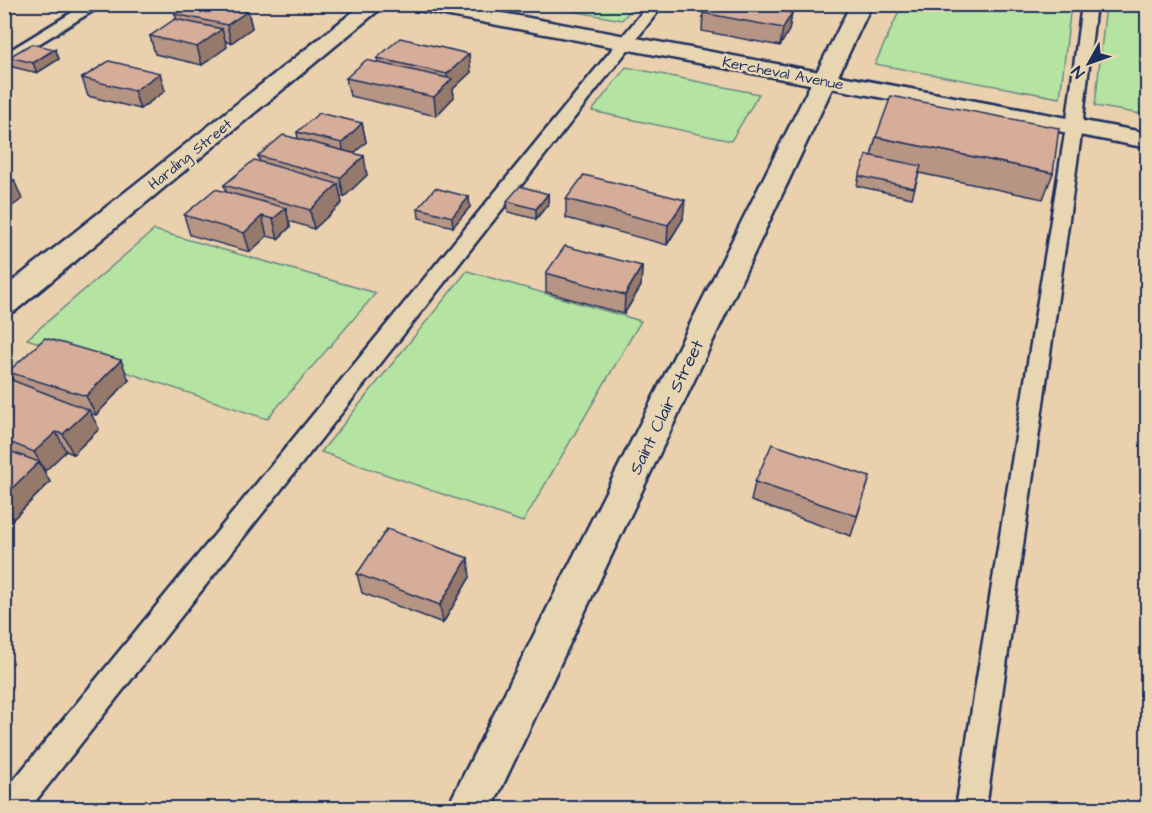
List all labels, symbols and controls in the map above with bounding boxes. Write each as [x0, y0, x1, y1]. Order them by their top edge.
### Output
north arrow [1059, 33, 1119, 93]
street label: Kercheval Avenue [721, 51, 845, 96]
text: N [1067, 61, 1090, 83]
street label: Harding Street [144, 114, 237, 196]
street label: Saint Clair Street [623, 335, 710, 479]

